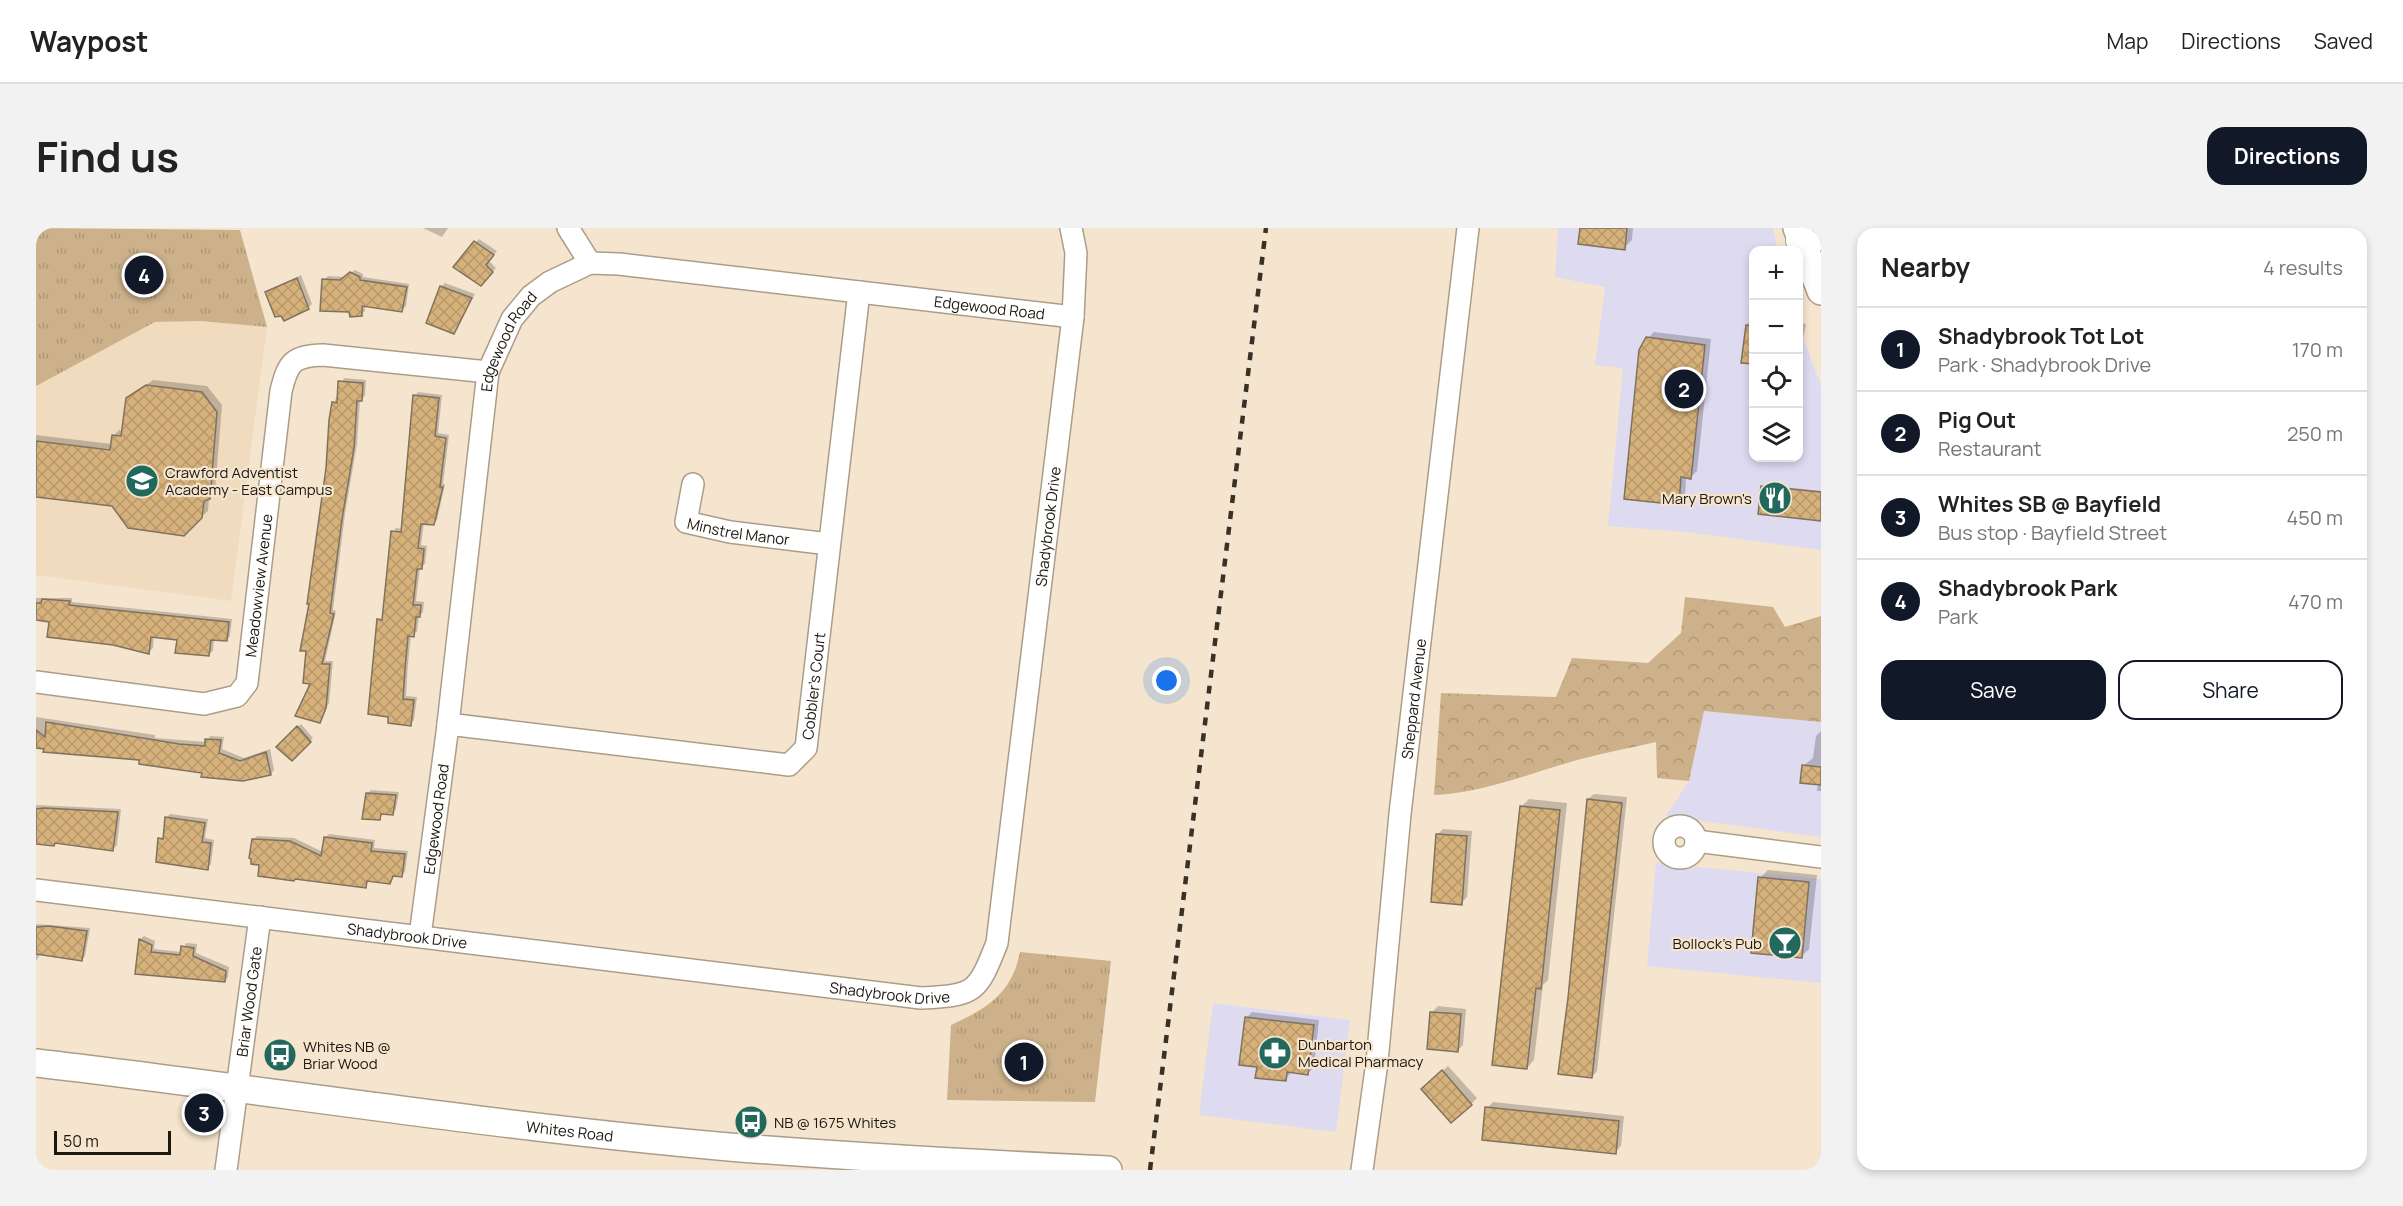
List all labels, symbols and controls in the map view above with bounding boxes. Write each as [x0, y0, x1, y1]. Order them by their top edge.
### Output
text: Waypost [30, 22, 149, 60]
text: Map [2107, 27, 2148, 55]
text: Directions [2181, 27, 2281, 55]
text: Saved [2314, 27, 2373, 55]
text: Find us [36, 127, 179, 185]
button: Directions [2207, 127, 2367, 185]
map controls [1749, 246, 1803, 462]
button: + [1749, 246, 1803, 300]
text: Nearby [1881, 249, 1970, 285]
pin: 4 [124, 252, 164, 298]
text: 4 results [2263, 254, 2343, 281]
street label: Edgewood Road [475, 287, 541, 393]
street label: Edgewood Road [933, 290, 1046, 324]
button: − [1749, 300, 1803, 354]
text: Shadybrook Tot Lot [1938, 321, 2144, 351]
text: 1 [1896, 336, 1905, 363]
text: 170 m [2292, 336, 2343, 363]
text: Park · Shadybrook Drive [1938, 351, 2151, 378]
button: locate [1749, 354, 1803, 408]
pin: 2 [1664, 366, 1704, 412]
text: Pig Out [1938, 405, 2016, 435]
button: layers [1749, 408, 1803, 462]
text: 2 [1895, 420, 1906, 447]
text: 250 m [2287, 420, 2343, 447]
text: Restaurant [1938, 435, 2042, 462]
place label: Crawford Adventist Academy - East Campus [165, 462, 332, 500]
school or university icon: Crawford Adventist Academy - East Campus [124, 463, 160, 499]
street label: Shadybrook Drive [1030, 465, 1065, 588]
restaurant icon: Mary Brown's [1757, 480, 1793, 516]
place label: Mary Brown's [1662, 488, 1752, 509]
text: Whites SB @ Bayfield [1938, 489, 2161, 519]
text: 3 [1895, 504, 1906, 531]
text: 450 m [2287, 504, 2343, 531]
street label: Meadowview Avenue [240, 512, 277, 658]
street label: Minstrel Manor [685, 512, 791, 550]
text: Bus stop · Bayfield Street [1938, 519, 2167, 546]
text: Shadybrook Park [1938, 573, 2117, 603]
text: 4 [1894, 588, 1907, 615]
text: 470 m [2288, 588, 2343, 615]
text: Park [1938, 603, 1978, 630]
street label: Cobbler's Court [797, 631, 830, 741]
street label: Sheppard Avenue [1396, 637, 1431, 760]
button: Save [1881, 660, 2106, 720]
button: Share [2118, 660, 2343, 720]
your location [1152, 666, 1181, 695]
street label: Edgewood Road [418, 763, 453, 876]
street label: Shadybrook Drive [346, 918, 469, 953]
bar icon: Bollock's Pub [1767, 925, 1803, 961]
place label: Bollock's Pub [1672, 933, 1762, 954]
street label: Briar Wood Gate [231, 945, 266, 1058]
street label: Shadybrook Drive [828, 976, 951, 1009]
place label: Dunbarton Medical Pharmacy [1298, 1034, 1424, 1072]
pharmacy icon: Dunbarton Medical Pharmacy [1257, 1035, 1293, 1071]
place label: Whites NB @ Briar Wood [303, 1036, 391, 1074]
bus stop icon: Whites NB @ Briar Wood [262, 1037, 298, 1073]
pin: 1 [1004, 1040, 1044, 1084]
pin: 3 [184, 1090, 224, 1136]
bus stop icon: NB @ 1675 Whites [733, 1104, 769, 1140]
place label: NB @ 1675 Whites [774, 1112, 896, 1133]
street label: Whites Road [525, 1115, 614, 1146]
scale bar [54, 1128, 171, 1156]
text: 50 m [63, 1130, 99, 1152]

